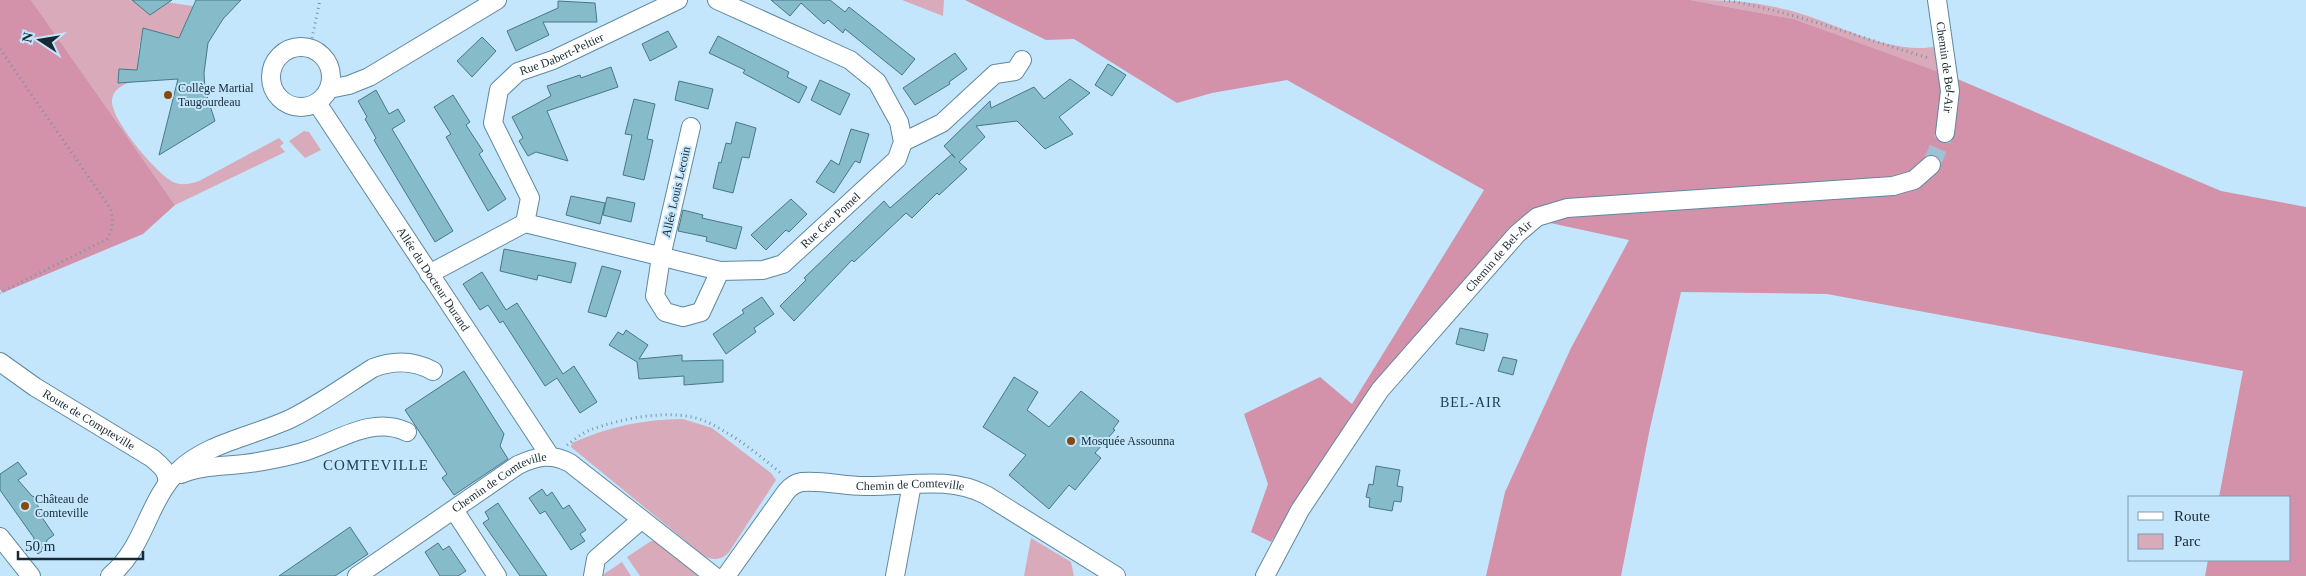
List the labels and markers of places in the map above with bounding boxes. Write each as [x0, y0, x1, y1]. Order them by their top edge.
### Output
place label: Collège Martial Taugourdeau [178, 81, 254, 109]
marker: Collège Martial Taugourdeau [162, 89, 174, 101]
place label: Mosquée Assounna [1081, 434, 1175, 448]
marker: Mosquée Assounna [1065, 435, 1077, 447]
place label: Château de Comteville [35, 492, 89, 520]
marker: Château de Comteville [19, 500, 31, 512]

